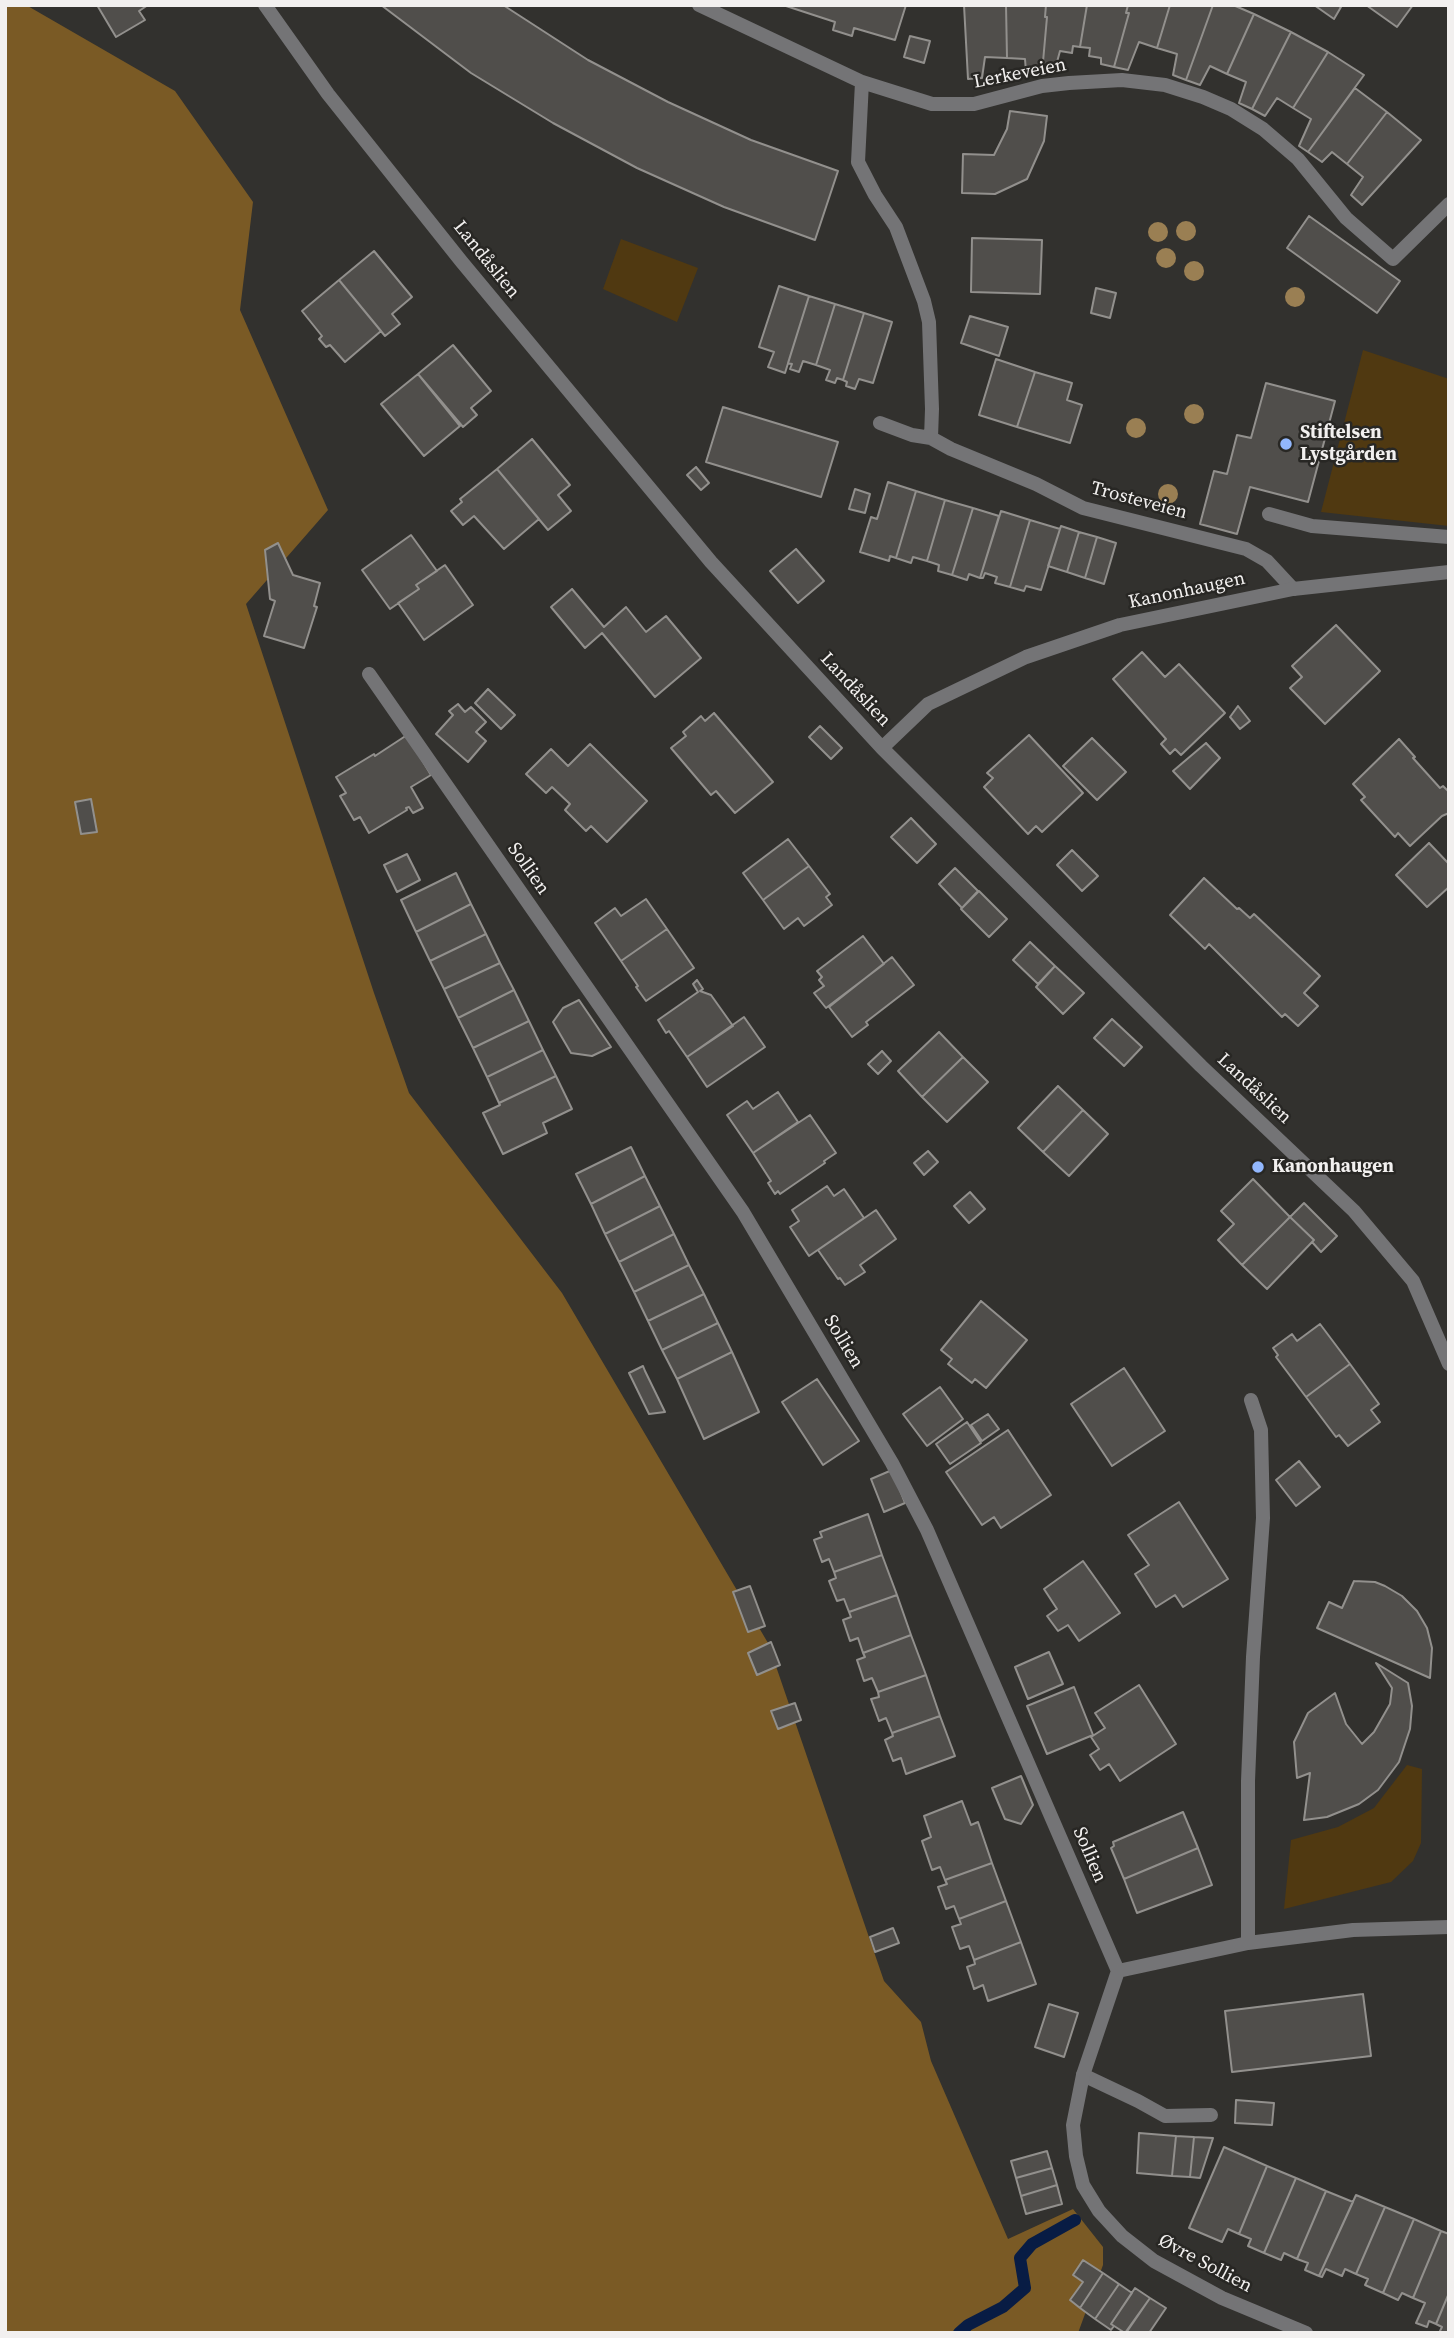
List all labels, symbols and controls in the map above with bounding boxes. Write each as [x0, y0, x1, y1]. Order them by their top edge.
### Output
street label: Lerkeveien [972, 54, 1068, 94]
street label: Landåslien [448, 217, 524, 303]
place label: Stiftelsen Lystgården [1300, 422, 1397, 466]
marker: Stiftelsen Lystgården [1278, 436, 1294, 452]
street label: Trosteveien [1088, 477, 1190, 525]
street label: Kanonhaugen [1127, 568, 1247, 614]
street label: Landåslien [815, 648, 895, 732]
street label: Sollien [502, 839, 554, 899]
street label: Landåslien [1212, 1049, 1296, 1129]
place label: Kanonhaugen [1272, 1156, 1394, 1178]
marker: Kanonhaugen [1250, 1159, 1266, 1175]
street label: Sollien [818, 1311, 868, 1373]
street label: Sollien [1067, 1824, 1111, 1886]
street label: Øvre Sollien [1154, 2230, 1256, 2298]

